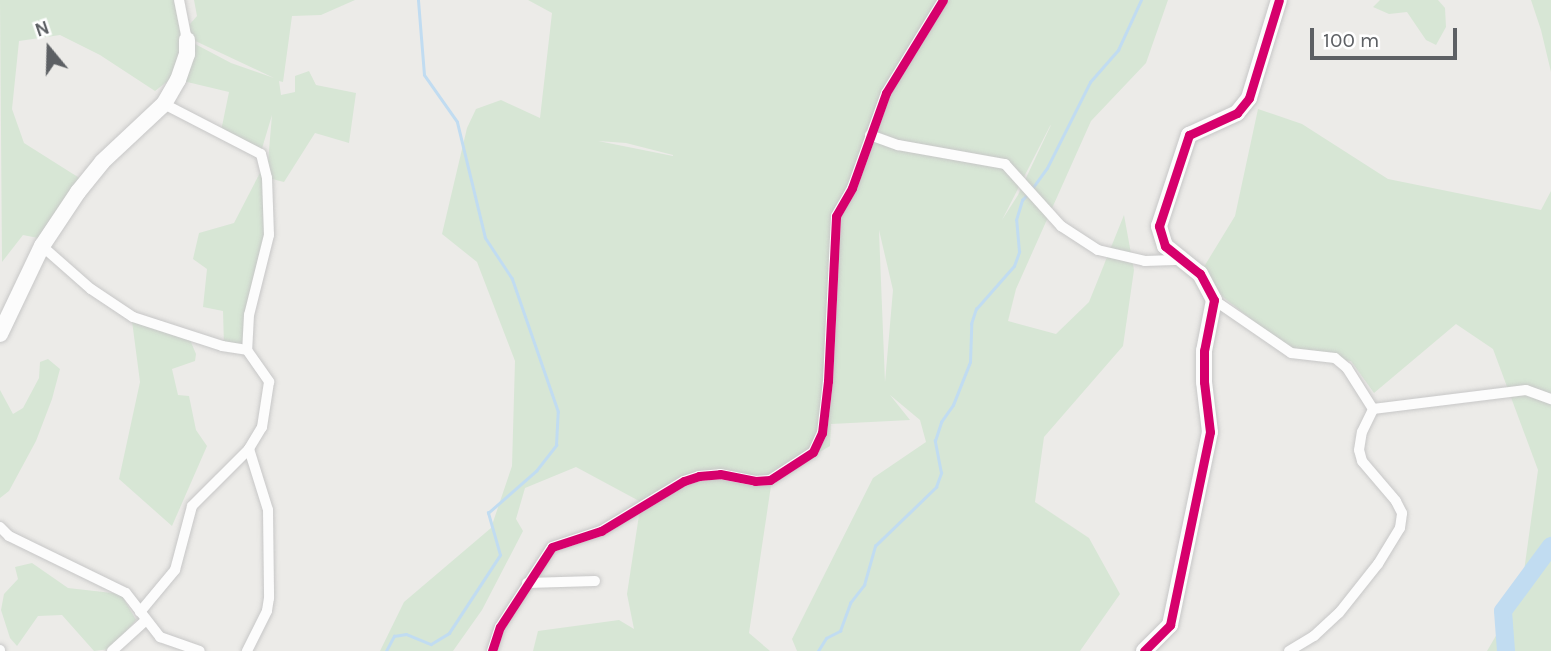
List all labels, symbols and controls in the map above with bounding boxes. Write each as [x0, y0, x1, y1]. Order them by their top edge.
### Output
north arrow [14, 14, 84, 84]
scale bar [1313, 14, 1460, 58]
text: N [32, 17, 52, 42]
text: 100 m [1323, 28, 1380, 52]

